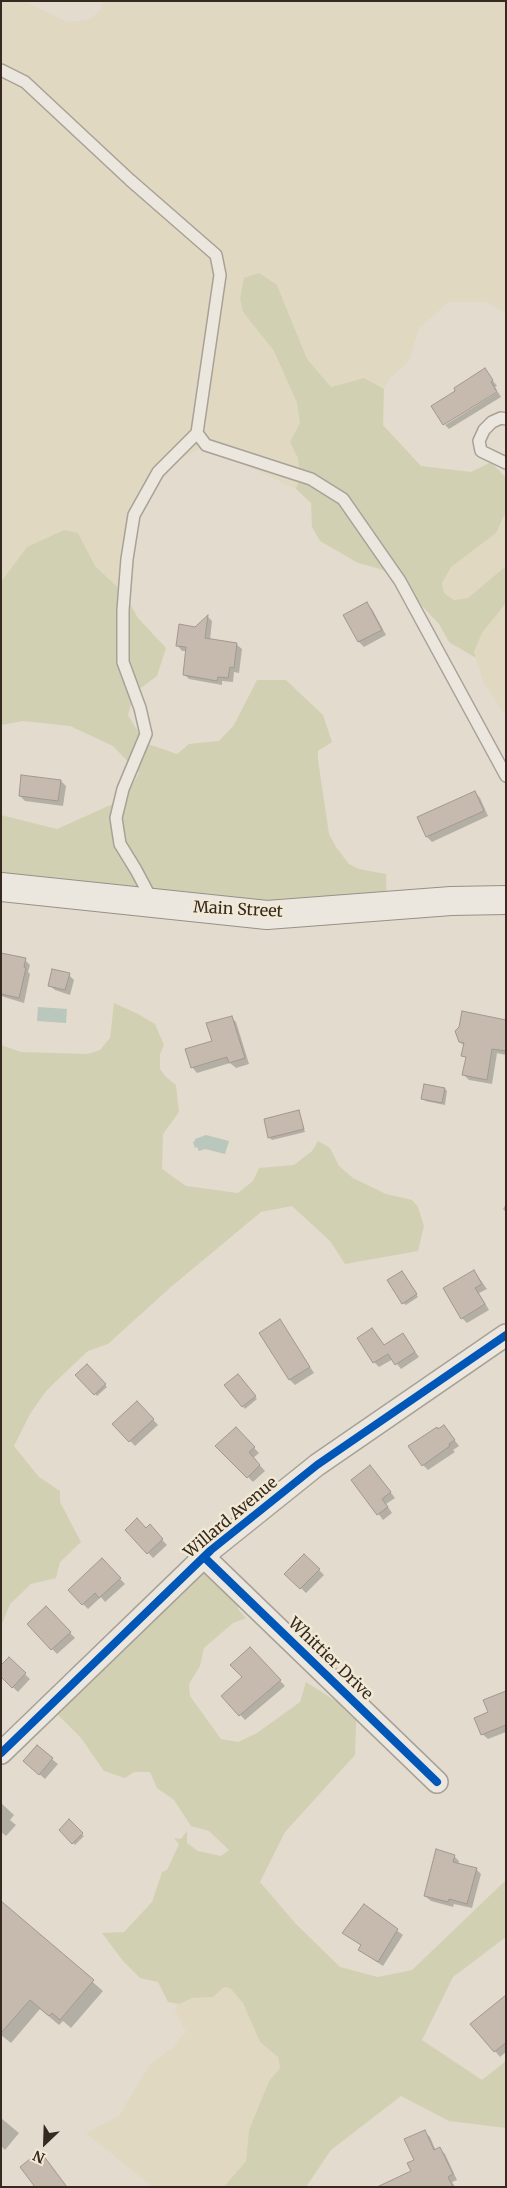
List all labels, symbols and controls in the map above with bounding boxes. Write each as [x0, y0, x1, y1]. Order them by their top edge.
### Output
street label: Main Street [193, 898, 283, 922]
street label: Willard Avenue [180, 1473, 282, 1563]
street label: Whittier Drive [284, 1614, 376, 1704]
north arrow [20, 2118, 70, 2168]
text: N [30, 2146, 48, 2167]

